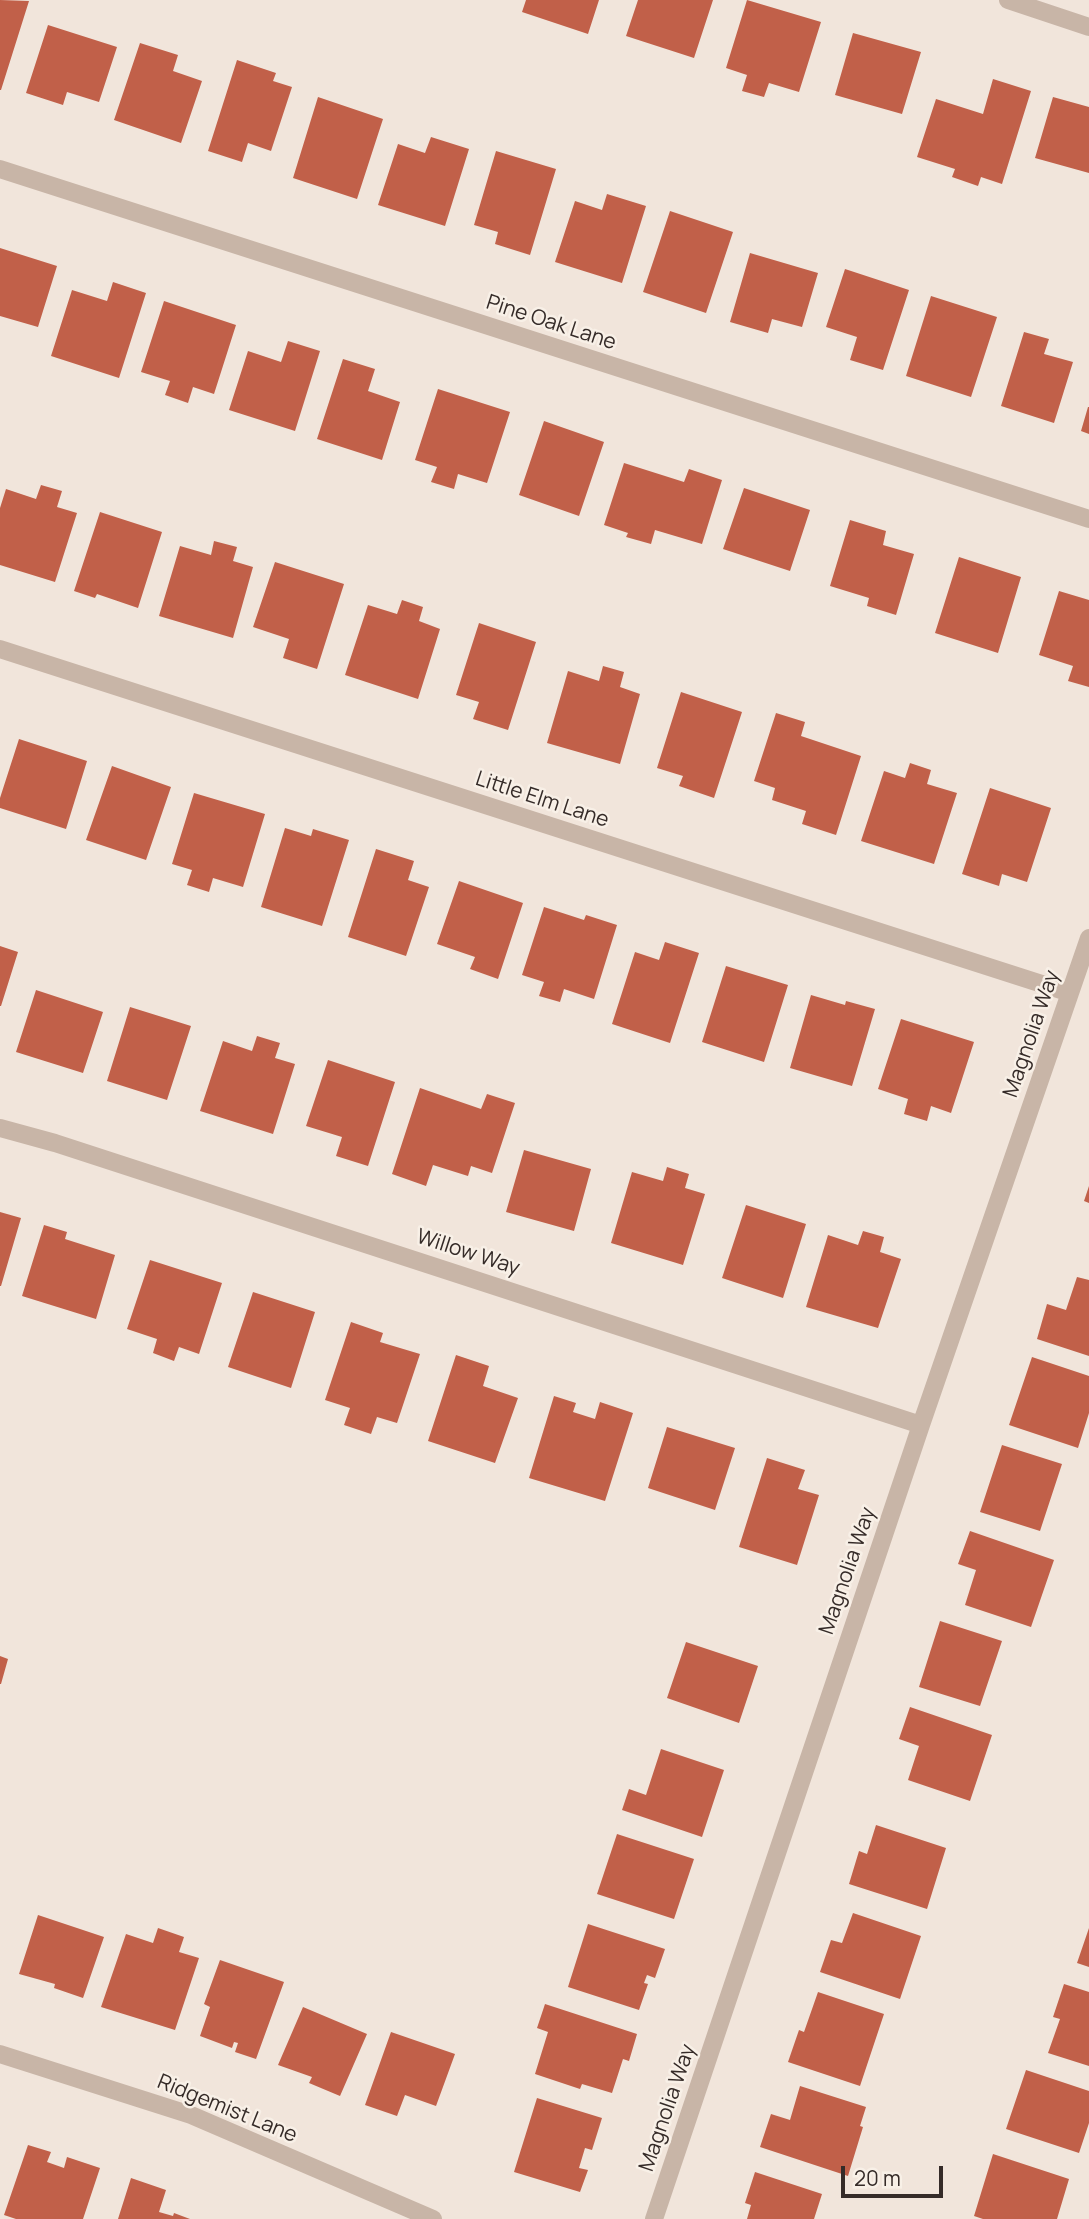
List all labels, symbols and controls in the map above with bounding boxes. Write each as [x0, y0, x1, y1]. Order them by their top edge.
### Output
street label: Pine Oak Lane [483, 290, 619, 356]
street label: Little Elm Lane [472, 767, 612, 833]
street label: Magnolia Way [998, 967, 1066, 1101]
street label: Willow Way [413, 1224, 523, 1282]
street label: Magnolia Way [814, 1504, 882, 1638]
street label: Magnolia Way [634, 2041, 702, 2175]
street label: Ridgemist Lane [153, 2070, 301, 2148]
scale bar [844, 2152, 946, 2196]
text: 20 m [854, 2164, 901, 2192]

